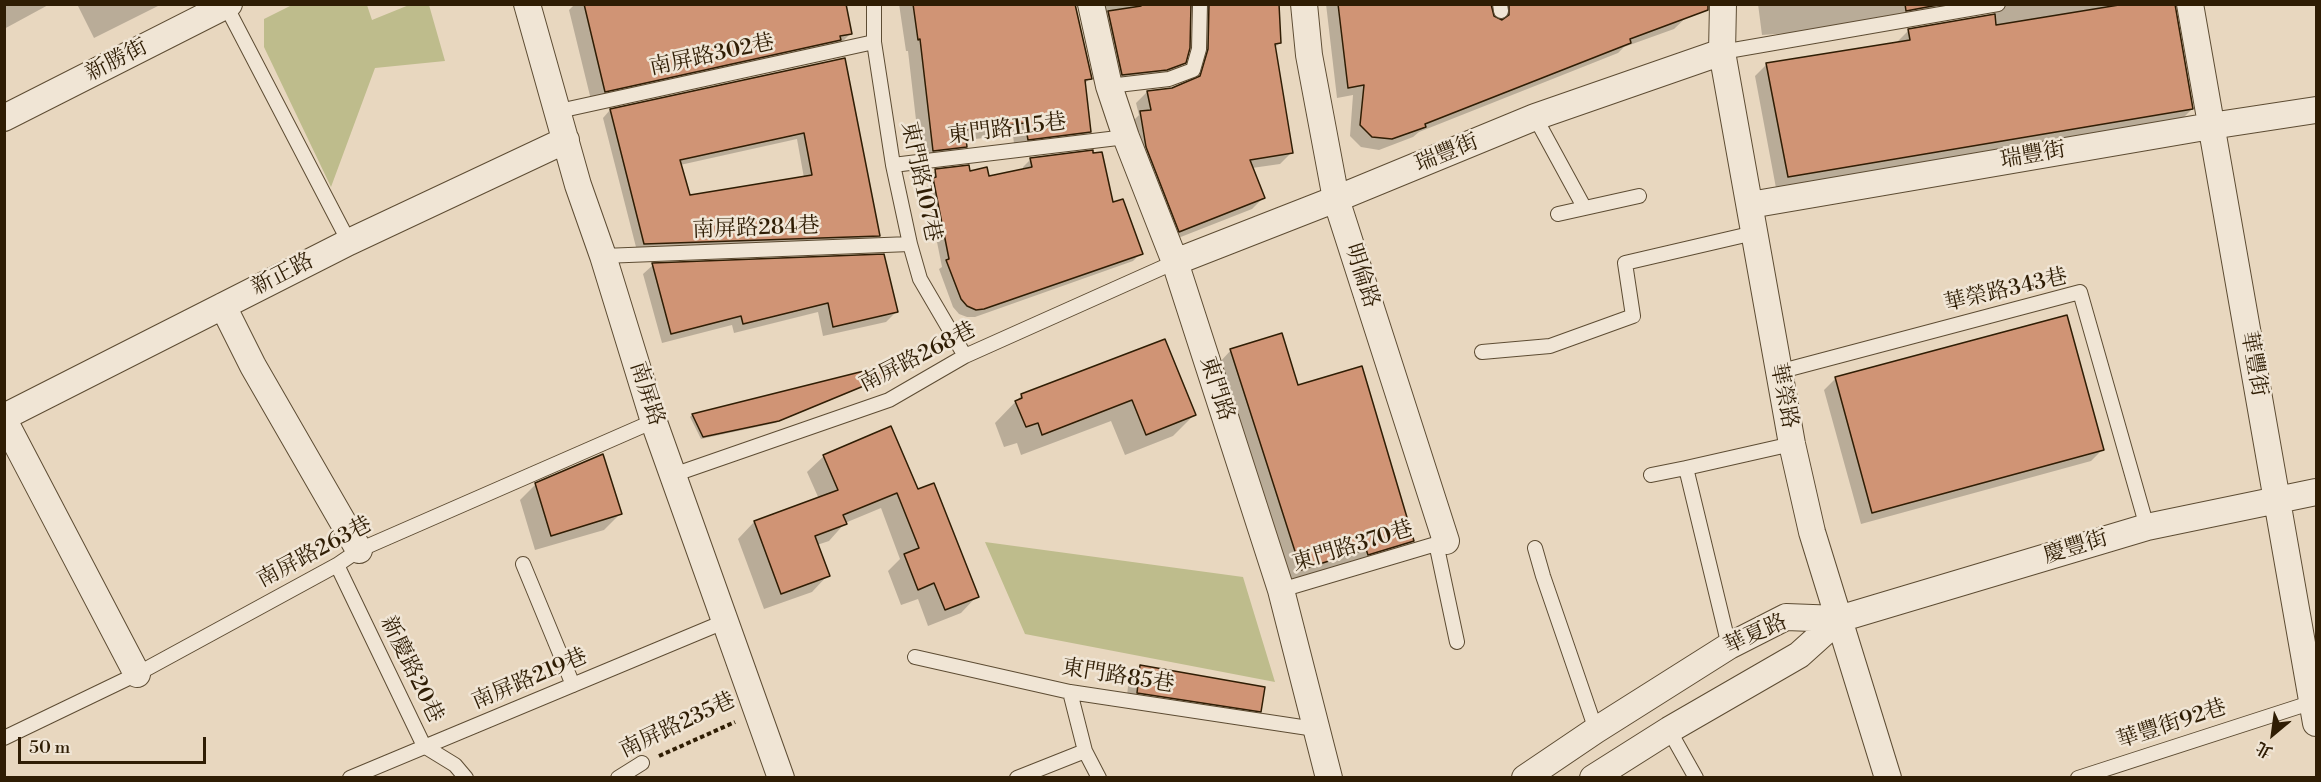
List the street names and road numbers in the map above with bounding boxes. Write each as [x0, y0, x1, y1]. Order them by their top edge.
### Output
street label: 南屏路302巷 [647, 30, 777, 82]
street label: 新勝街 [82, 34, 152, 88]
street label: 東門路115巷 [946, 110, 1068, 150]
street label: 東門路107巷 [894, 119, 946, 245]
street label: 瑞豐街 [1411, 129, 1483, 179]
street label: 瑞豐街 [1998, 137, 2068, 175]
street label: 南屏路284巷 [692, 214, 820, 244]
street label: 明倫路 [1338, 241, 1384, 311]
street label: 新正路 [248, 248, 318, 302]
street label: 華榮路343巷 [1942, 264, 2070, 318]
street label: 南屏路268巷 [855, 317, 981, 399]
street label: 華豐街 [2234, 329, 2272, 399]
street label: 東門路 [1193, 354, 1239, 424]
street label: 南屏路 [623, 359, 669, 429]
street label: 華榮路 [1764, 361, 1802, 431]
street label: 南屏路263巷 [253, 512, 377, 594]
street label: 東門路370巷 [1289, 516, 1417, 578]
street label: 慶豐街 [2041, 526, 2111, 570]
street label: 華夏路 [1720, 610, 1792, 660]
street label: 新慶路20巷 [374, 612, 448, 728]
street label: 南屏路219巷 [468, 644, 592, 716]
street label: 東門路85巷 [1060, 655, 1176, 699]
street label: 南屏路235巷 [616, 688, 740, 764]
street label: 華豐街92巷 [2114, 695, 2230, 755]

